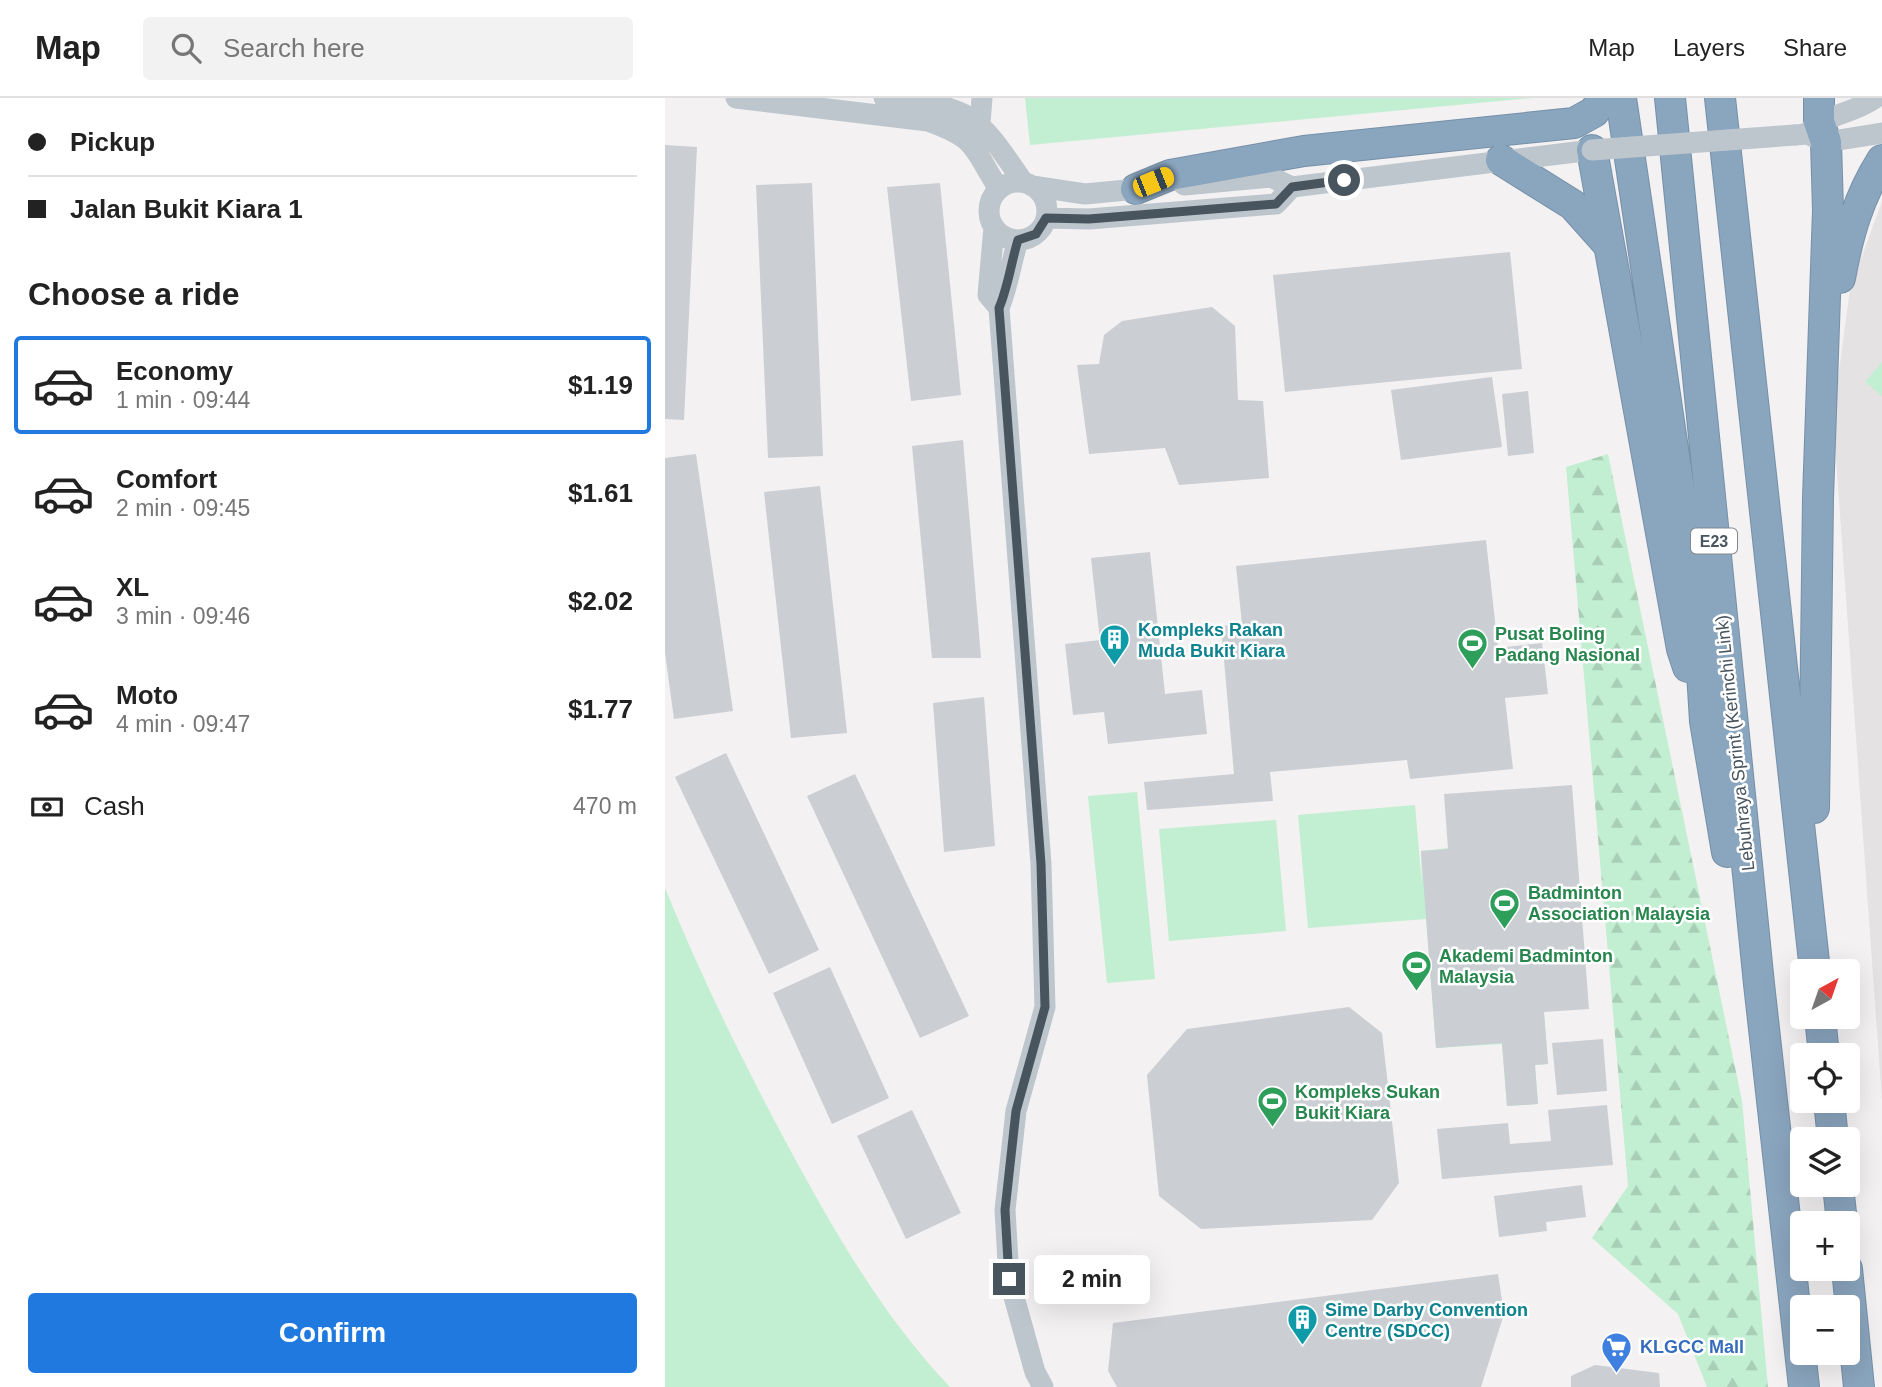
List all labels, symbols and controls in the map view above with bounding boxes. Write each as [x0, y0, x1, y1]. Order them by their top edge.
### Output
search box [143, 17, 633, 80]
text: Map [35, 29, 101, 66]
icon: search [167, 29, 205, 67]
text: Search here [223, 33, 365, 63]
text: Map [1588, 34, 1635, 61]
text: Layers [1673, 34, 1745, 61]
text: Share [1783, 34, 1847, 61]
text: Pickup [70, 127, 155, 157]
car [1130, 164, 1177, 200]
route start [1328, 164, 1360, 196]
text: Jalan Bukit Kiara 1 [70, 194, 303, 224]
text: Choose a ride [28, 276, 240, 312]
icon: car [32, 354, 95, 417]
text: Economy [116, 356, 233, 386]
text: $1.19 [568, 370, 633, 400]
text: 1 min · 09:44 [116, 387, 250, 413]
icon: car [32, 462, 95, 525]
text: Comfort [116, 464, 217, 494]
text: $1.61 [568, 478, 633, 508]
text: 2 min · 09:45 [116, 495, 250, 521]
road number: E23 [1691, 528, 1737, 554]
icon: car [32, 570, 95, 633]
text: XL [116, 572, 149, 602]
text: $2.02 [568, 586, 633, 616]
text: 3 min · 09:46 [116, 603, 250, 629]
street label: Lebuhraya Sprint (Kerinchi Link) [1712, 614, 1758, 872]
place label: Kompleks Rakan Muda Bukit Kiara [1138, 620, 1286, 661]
building icon: Kompleks Rakan Muda Bukit Kiara [1098, 623, 1132, 667]
place label: Pusat Boling Padang Nasional [1495, 624, 1640, 665]
sports icon: Pusat Boling Padang Nasional [1455, 627, 1489, 671]
icon: car [32, 678, 95, 741]
text: Moto [116, 680, 178, 710]
text: $1.77 [568, 694, 633, 724]
text: 4 min · 09:47 [116, 711, 250, 737]
icon: cash [28, 788, 66, 826]
text: Cash [84, 791, 145, 821]
text: 470 m [573, 793, 637, 819]
place label: Badminton Association Malaysia [1528, 883, 1711, 924]
sports icon: Badminton Association Malaysia [1488, 886, 1522, 930]
place label: Akademi Badminton Malaysia [1439, 946, 1613, 987]
sports icon: Akademi Badminton Malaysia [1399, 949, 1433, 993]
north arrow [1790, 959, 1860, 1029]
map controls [1790, 959, 1860, 1365]
button: locate [1790, 1043, 1860, 1113]
place label: Kompleks Sukan Bukit Kiara [1295, 1082, 1440, 1123]
sports icon: Kompleks Sukan Bukit Kiara [1255, 1085, 1289, 1129]
button: layers [1790, 1127, 1860, 1197]
button: + [1790, 1211, 1860, 1281]
callout: 2 min [1033, 1254, 1149, 1304]
route end [993, 1263, 1025, 1295]
text: 2 min [1062, 1266, 1122, 1292]
button: Confirm [28, 1293, 637, 1373]
button: − [1790, 1295, 1860, 1365]
place label: Sime Darby Convention Centre (SDCC) [1325, 1300, 1528, 1341]
building icon: Sime Darby Convention Centre (SDCC) [1285, 1303, 1319, 1347]
supermarket icon: KLGCC Mall [1600, 1330, 1634, 1374]
place label: KLGCC Mall [1640, 1337, 1744, 1357]

